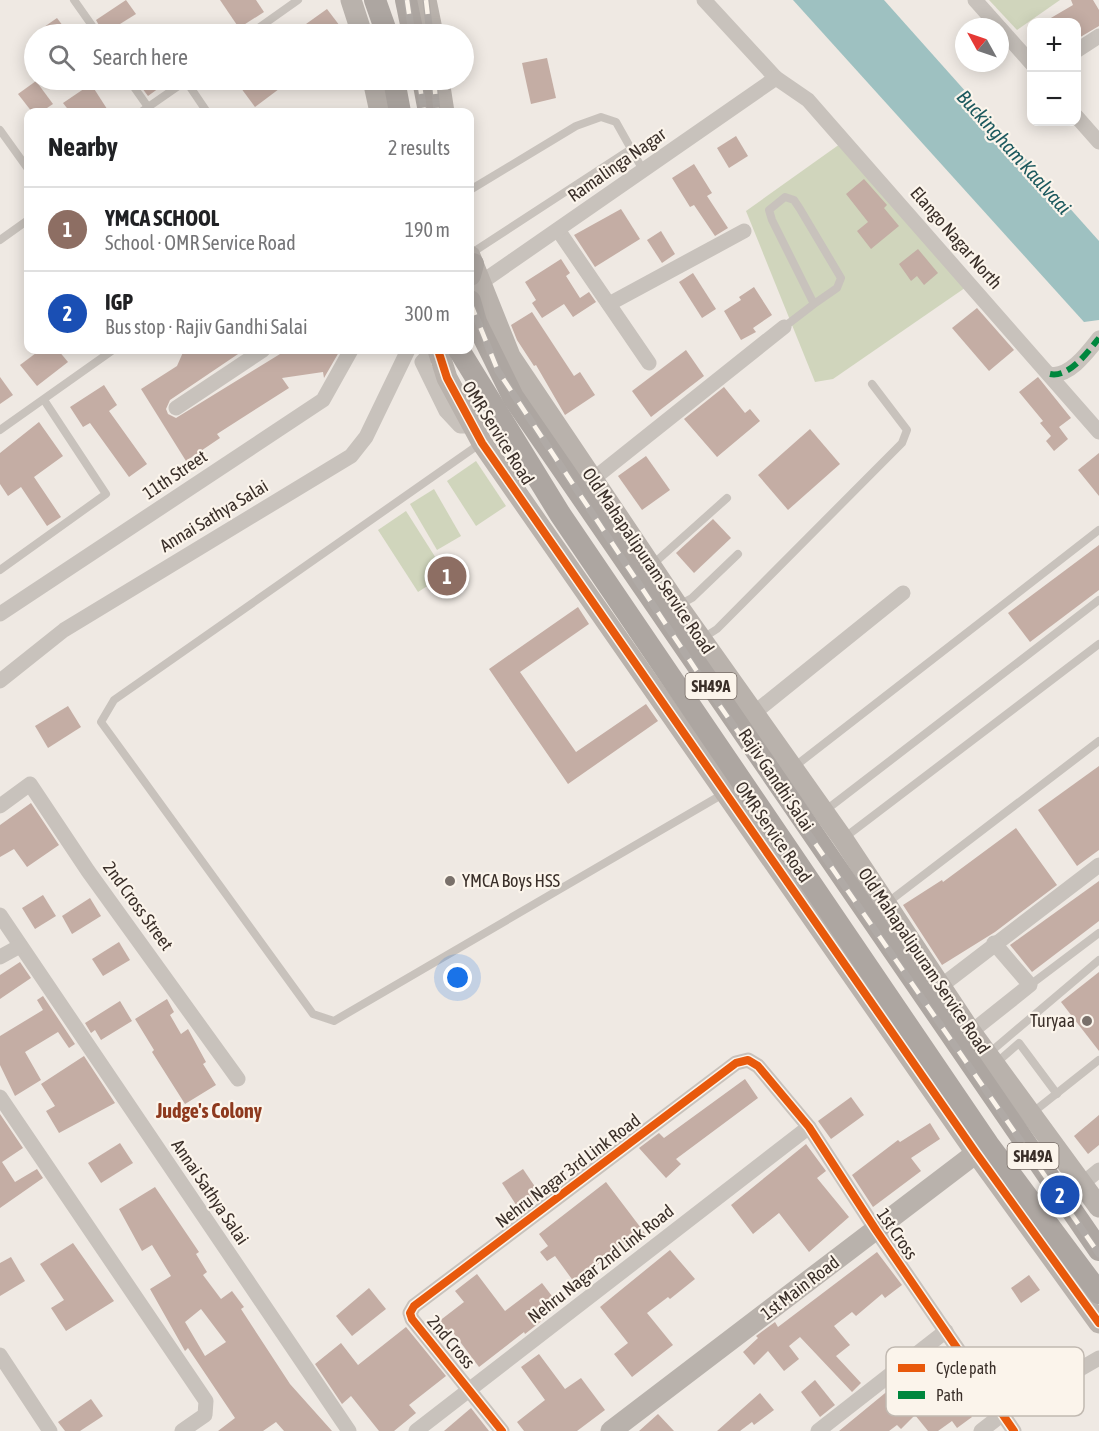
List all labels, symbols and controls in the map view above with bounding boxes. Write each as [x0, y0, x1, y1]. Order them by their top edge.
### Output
north arrow [955, 18, 1009, 72]
map controls [1027, 18, 1081, 126]
button: + [1027, 18, 1081, 72]
search box [24, 24, 474, 90]
icon: search [45, 41, 78, 74]
text: Search here [93, 44, 188, 70]
button: − [1027, 72, 1081, 126]
water label: Buckingham Kaalvaai [953, 85, 1076, 219]
street label: Ramalinga Nagar [564, 123, 670, 206]
text: Nearby [48, 132, 118, 162]
text: 2 results [388, 136, 450, 159]
street label: Elango Nagar North [906, 182, 1006, 293]
text: YMCA SCHOOL [105, 205, 219, 231]
text: 1 [63, 218, 72, 241]
text: 190 m [405, 218, 450, 241]
text: School · OMR Service Road [105, 231, 296, 254]
text: IGP [105, 289, 133, 315]
text: 2 [63, 302, 72, 325]
text: 300 m [405, 302, 450, 325]
text: Bus stop · Rajiv Gandhi Salai [105, 315, 308, 338]
street label: OMR Service Road [458, 377, 539, 488]
street label: 11th Street [139, 446, 211, 504]
street label: Old Mahapalipuram Service Road [578, 464, 719, 658]
street label: Annai Sathya Salai [156, 475, 272, 556]
pin: 1 [428, 554, 466, 598]
road number: SH49A [686, 673, 736, 699]
street label: Rajiv Gandhi Salai [734, 724, 818, 835]
street label: OMR Service Road [731, 777, 816, 886]
street label: 2nd Cross Street [99, 857, 178, 954]
street label: Old Mahapalipuram Service Road [854, 864, 995, 1058]
place label: YMCA Boys HSS [462, 870, 561, 891]
marker: YMCA Boys HSS [443, 874, 457, 888]
your location [443, 963, 472, 992]
place label: Turyaa [1030, 1010, 1075, 1031]
marker: Turyaa [1080, 1014, 1094, 1028]
district label: Judge's Colony [155, 1099, 263, 1122]
street label: Nehru Nagar 3rd Link Road [491, 1109, 644, 1232]
street label: Annai Sathya Salai [167, 1135, 253, 1248]
road number: SH49A [1008, 1143, 1058, 1169]
pin: 2 [1040, 1172, 1080, 1218]
street label: Nehru Nagar 2nd Link Road [524, 1200, 678, 1327]
street label: 1st Cross [873, 1204, 922, 1263]
street label: 1st Main Road [756, 1251, 843, 1324]
street label: 2nd Cross [423, 1311, 480, 1372]
legend [886, 1347, 1084, 1416]
text: Cycle path [936, 1359, 996, 1378]
text: Path [936, 1386, 963, 1404]

